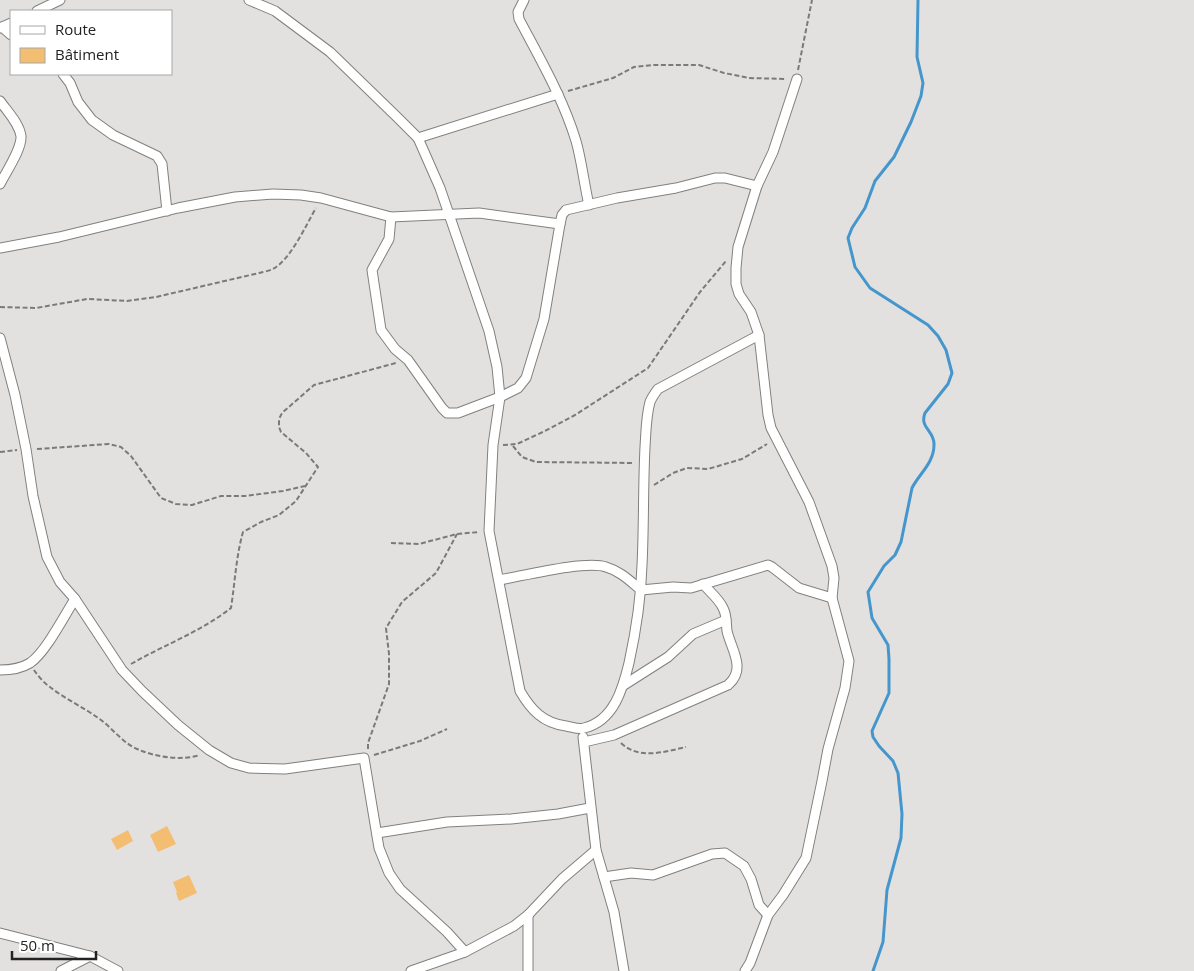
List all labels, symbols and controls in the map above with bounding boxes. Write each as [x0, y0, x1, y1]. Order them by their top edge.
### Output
legend [10, 10, 172, 75]
text: Route [55, 19, 96, 39]
text: Bâtiment [55, 44, 119, 64]
scale bar [12, 928, 96, 960]
text: 50 m [20, 935, 55, 955]

